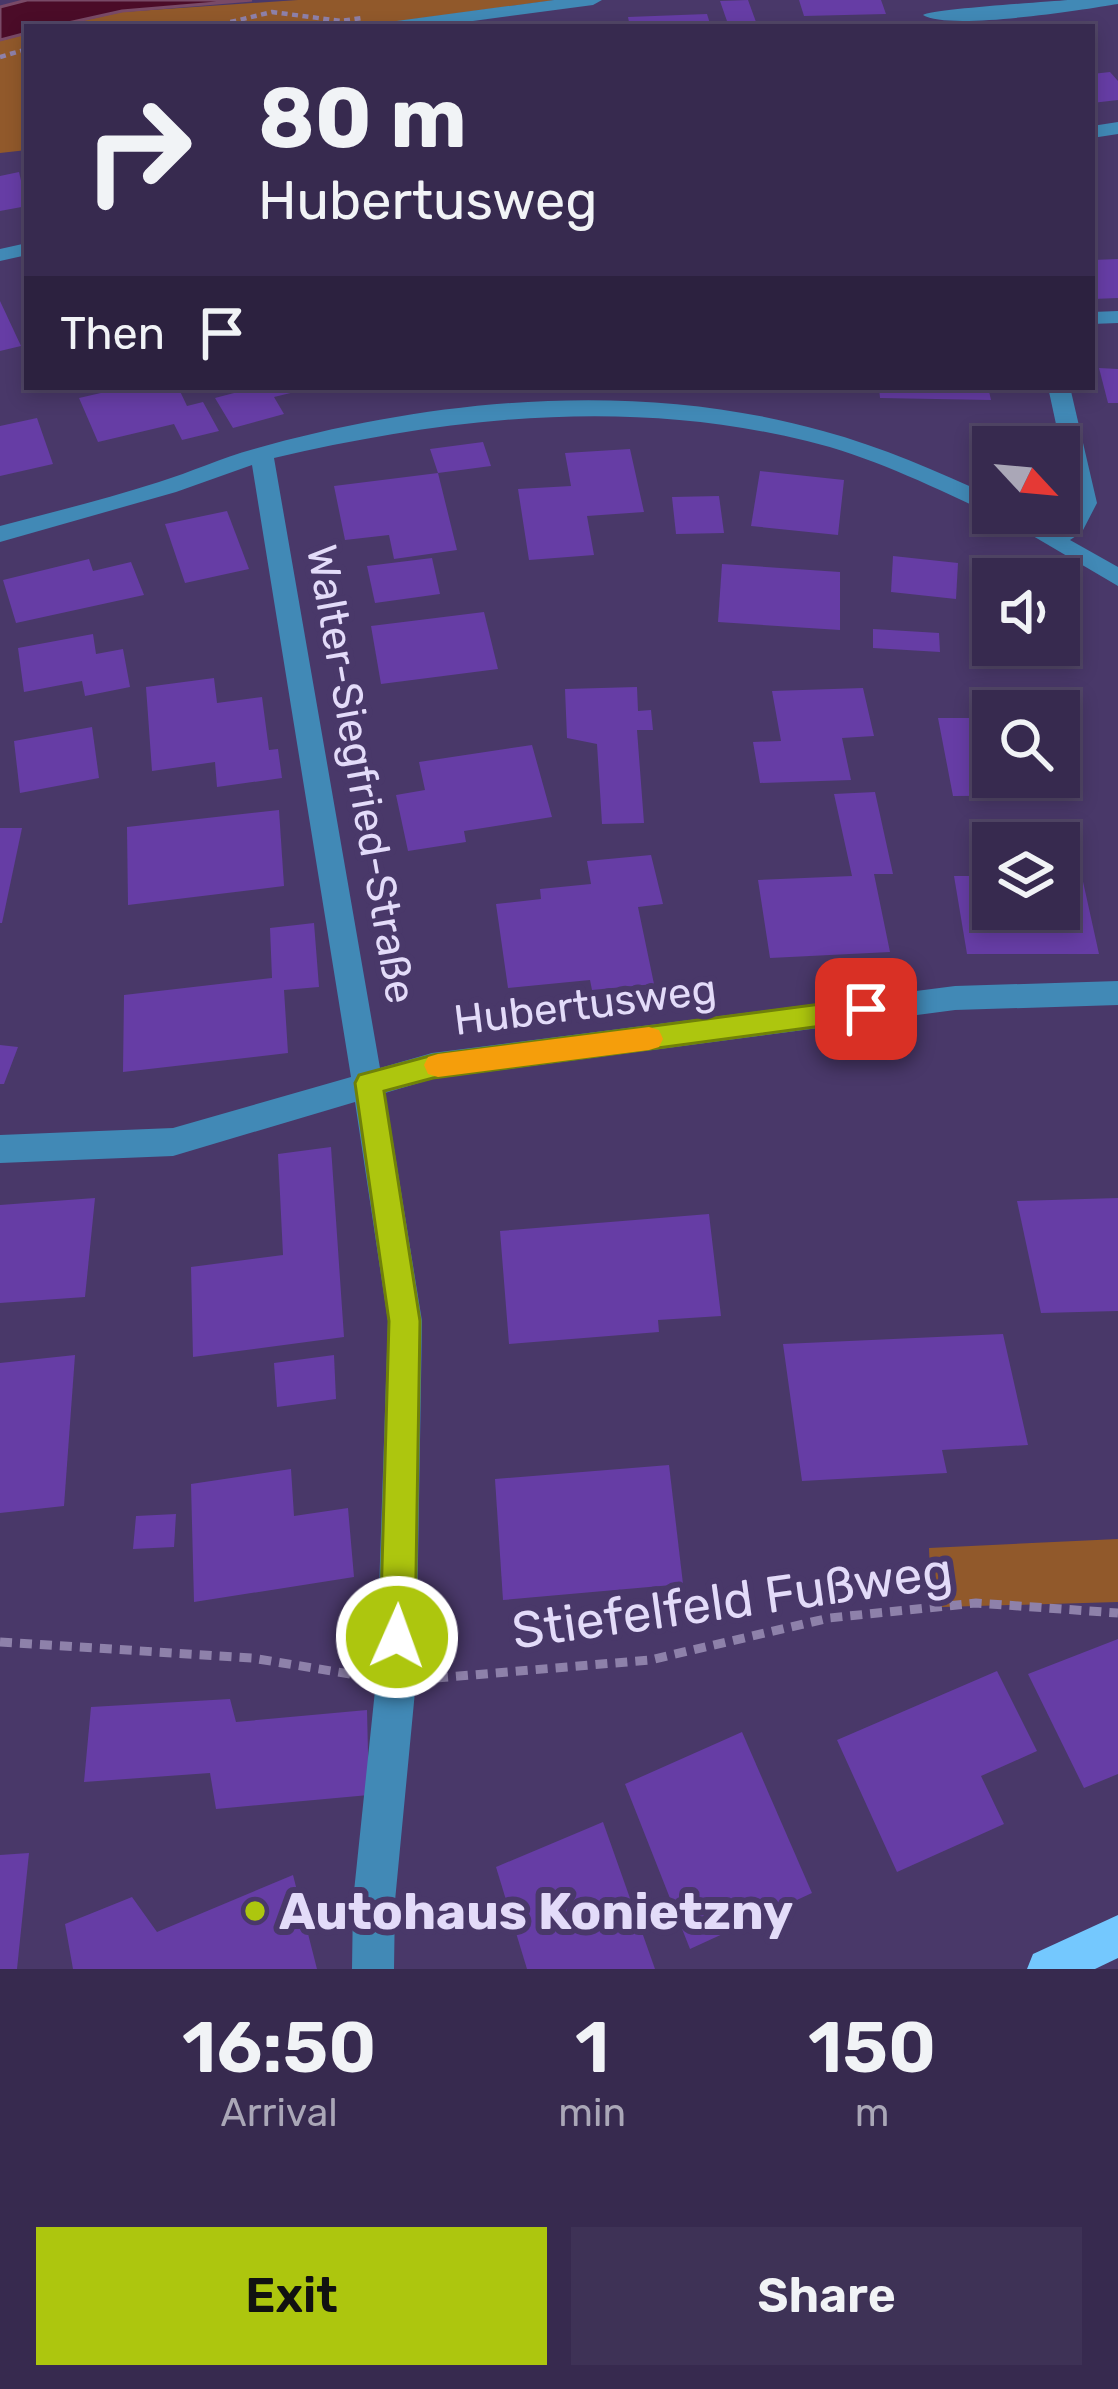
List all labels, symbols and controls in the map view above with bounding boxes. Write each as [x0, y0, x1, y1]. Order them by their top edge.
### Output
text: 80 m [258, 68, 467, 168]
icon: right [60, 72, 216, 228]
text: Hubertusweg [258, 169, 597, 233]
icon: arrive [189, 300, 255, 366]
text: Then [60, 307, 165, 360]
north arrow [972, 426, 1080, 534]
map controls [972, 426, 1080, 930]
street label: Walter-Siegfried-Straße [296, 541, 426, 1007]
button: sound [972, 558, 1080, 666]
button: search [972, 690, 1080, 798]
button: layers [972, 822, 1080, 930]
pin [815, 958, 917, 1060]
street label: Hubertusweg [451, 964, 719, 1046]
icon: arrive [833, 976, 899, 1042]
street label: Stiefelfeld Fußweg [508, 1539, 956, 1662]
position arrow [334, 1574, 460, 1700]
place label: Autohaus Konietzny [279, 1881, 793, 1942]
marker: Autohaus Konietzny [242, 1898, 268, 1924]
text: 16:50 [182, 2005, 376, 2090]
text: 1 [575, 2005, 609, 2090]
text: 150 [808, 2005, 936, 2090]
text: Arrival [221, 2090, 338, 2136]
text: min [558, 2090, 626, 2136]
text: m [855, 2090, 889, 2136]
button: Exit [36, 2227, 547, 2365]
button: Share [571, 2227, 1082, 2365]

